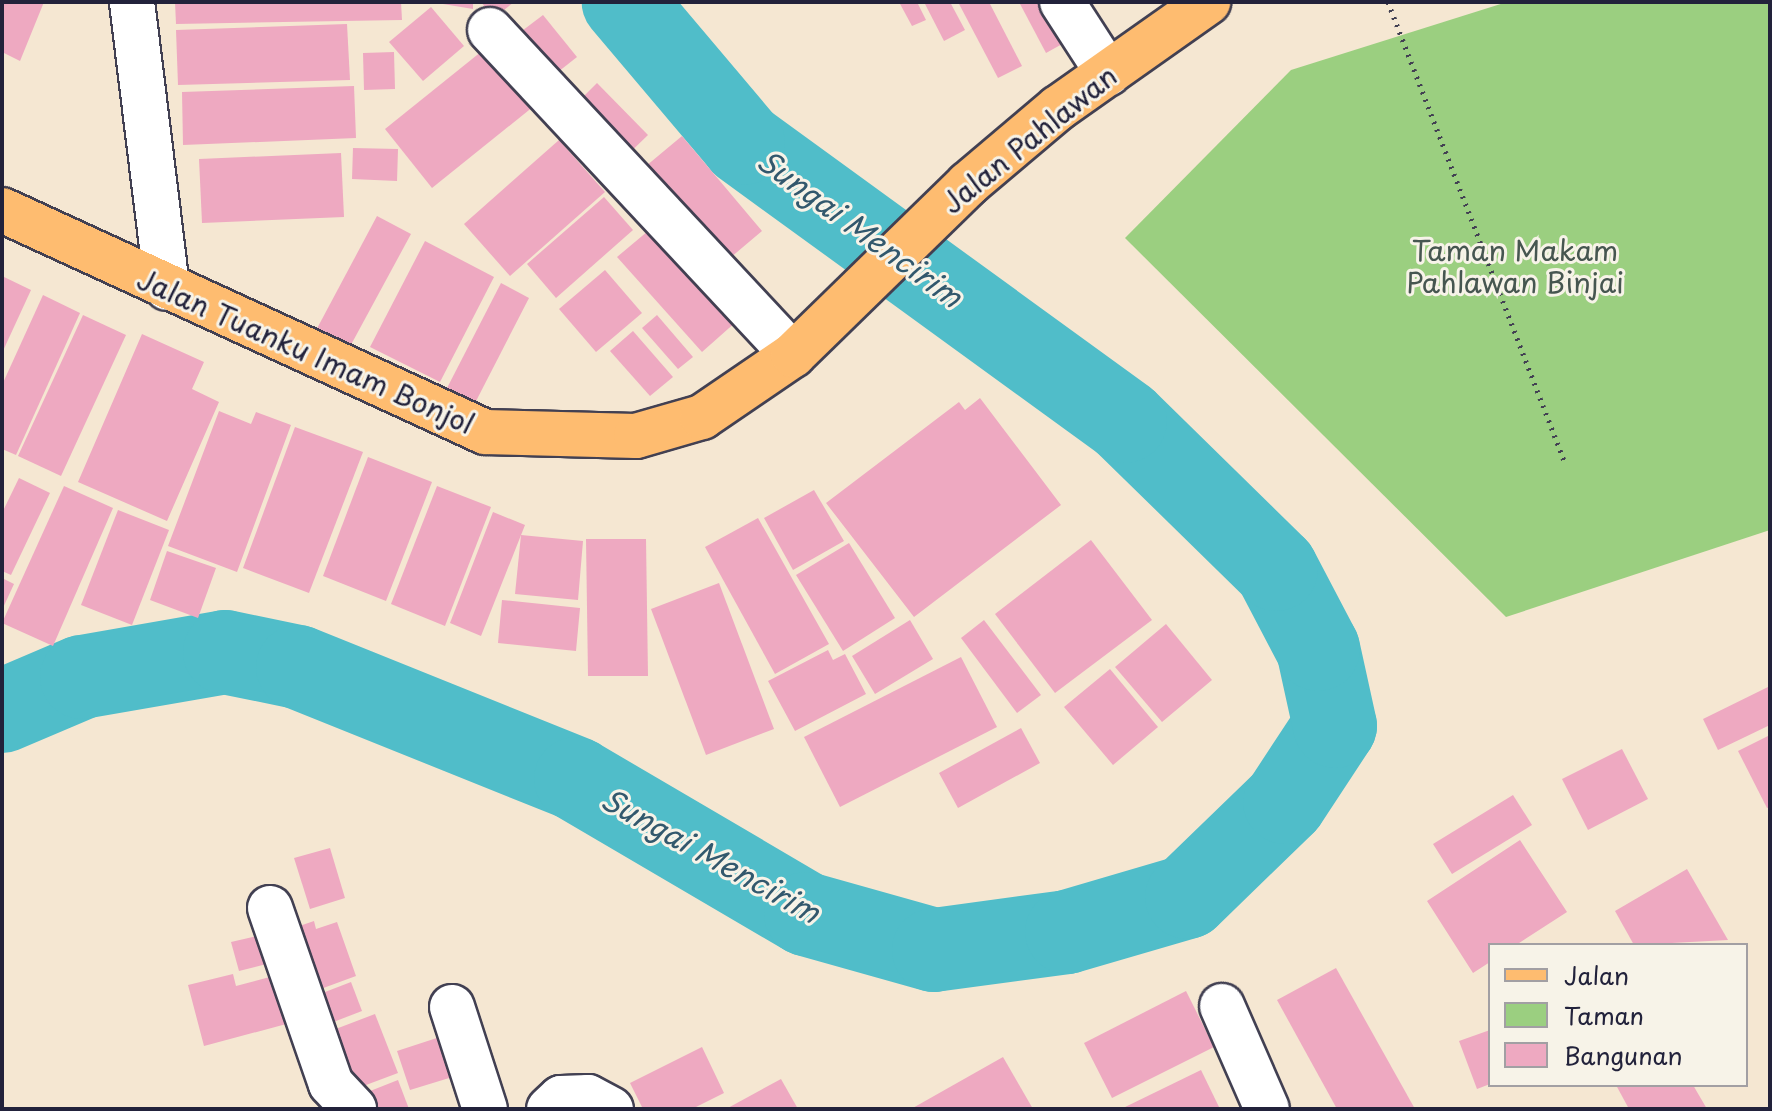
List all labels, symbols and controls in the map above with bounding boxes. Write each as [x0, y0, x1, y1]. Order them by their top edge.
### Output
street label: Jalan Pahlawan [935, 58, 1123, 220]
water label: Sungai Mencirim [750, 142, 970, 314]
park label: Taman Makam Pahlawan Binjai [1406, 233, 1624, 299]
street label: Jalan Tuanku Imam Bonjol [132, 261, 480, 441]
water label: Sungai Mencirim [595, 780, 827, 930]
legend [1488, 943, 1748, 1087]
text: Jalan [1564, 957, 1629, 993]
text: Taman [1564, 997, 1644, 1033]
text: Bangunan [1564, 1037, 1683, 1073]

